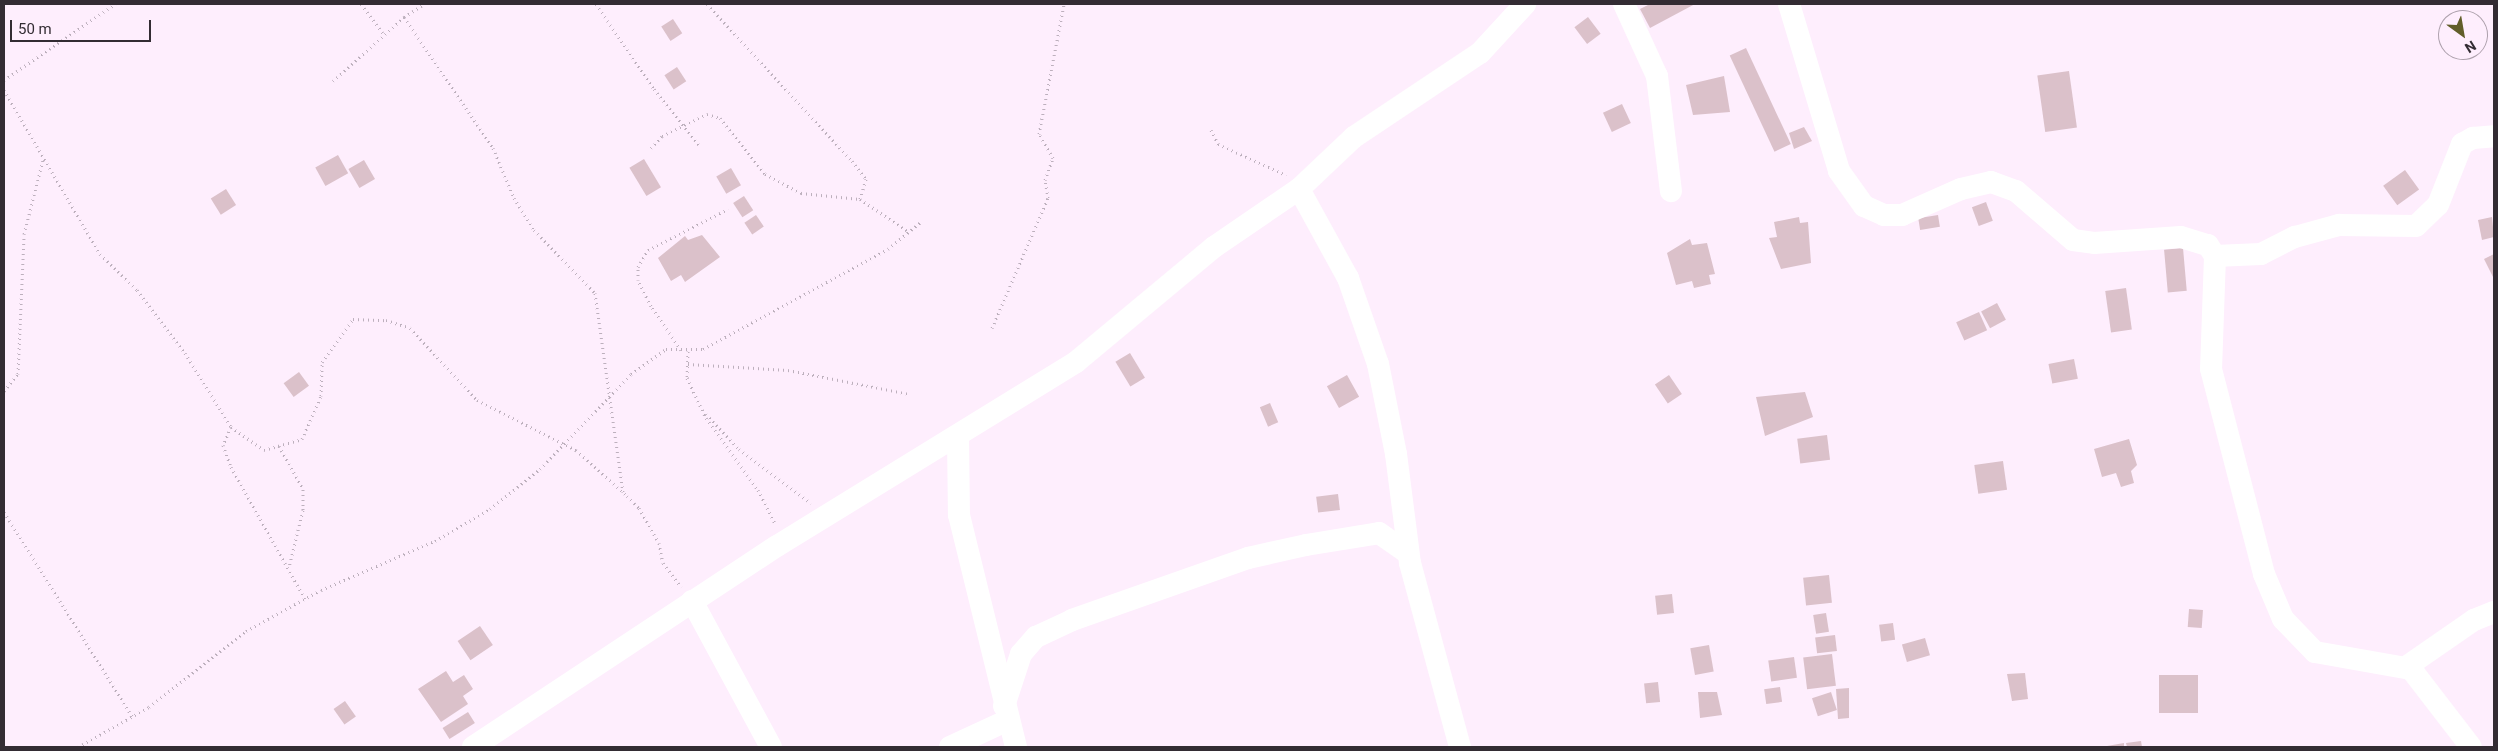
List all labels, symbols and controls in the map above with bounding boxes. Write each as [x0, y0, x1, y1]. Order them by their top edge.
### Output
scale bar [12, 10, 154, 42]
north arrow [2438, 10, 2488, 60]
text: 50 m [18, 20, 52, 38]
text: N [2462, 37, 2479, 56]

